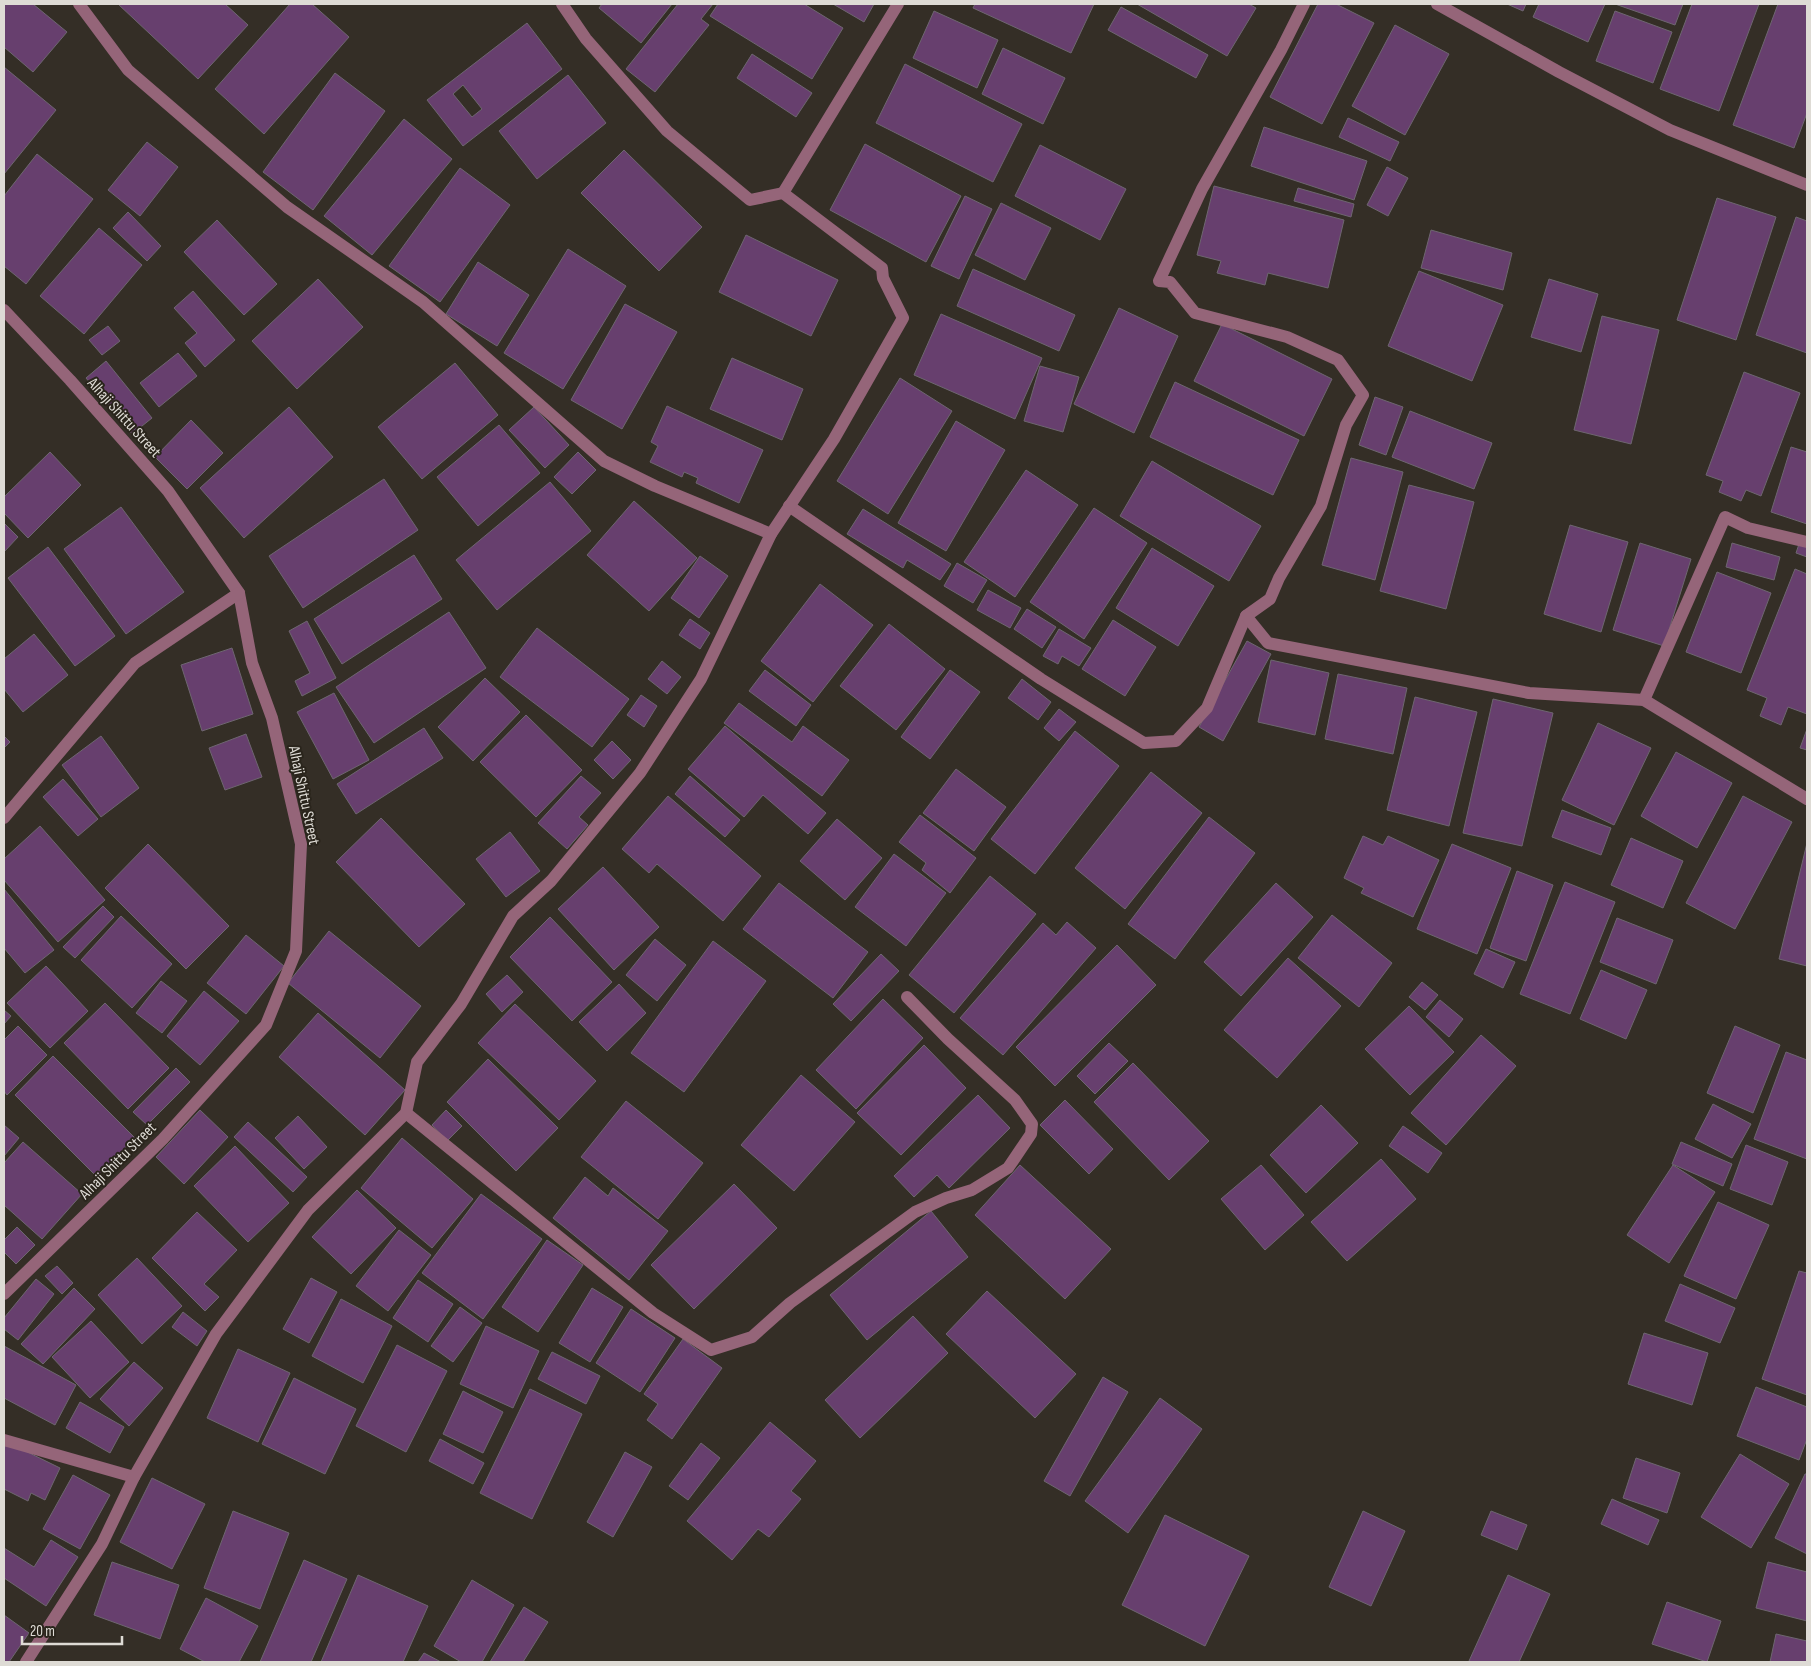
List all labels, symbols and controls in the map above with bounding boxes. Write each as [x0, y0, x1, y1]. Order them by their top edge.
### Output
street label: Alhaji Shittu Street [82, 373, 165, 462]
street label: Alhaji Shittu Street [284, 743, 323, 847]
street label: Alhaji Shittu Street [75, 1119, 161, 1204]
scale bar [22, 1614, 122, 1646]
text: 20 m [30, 1622, 55, 1641]

